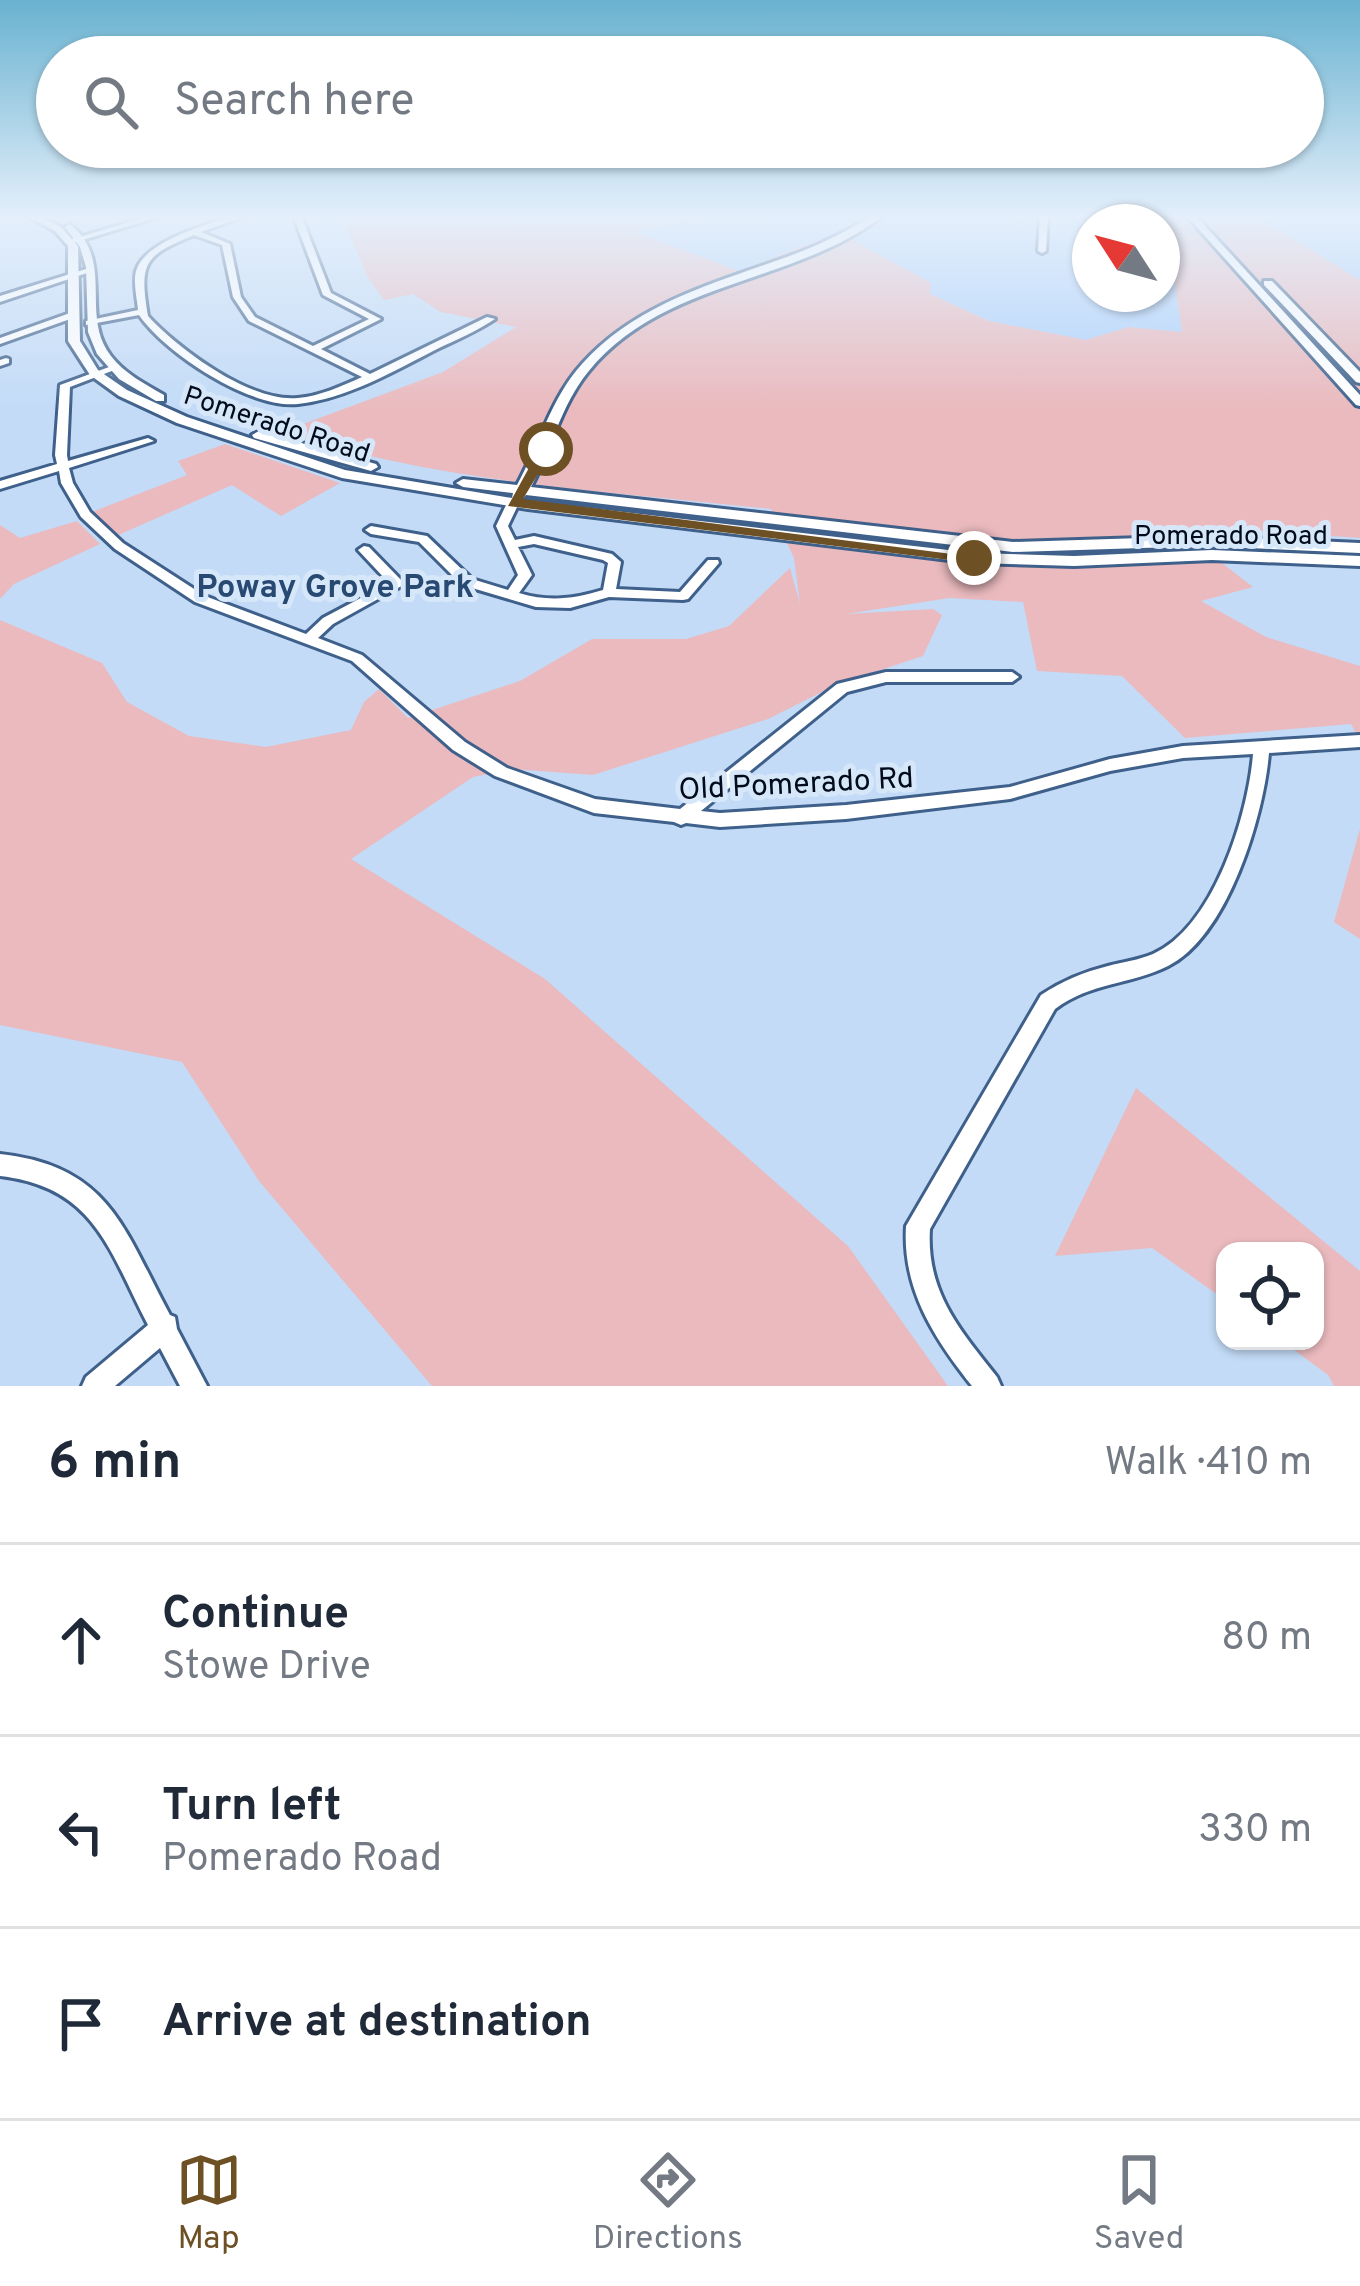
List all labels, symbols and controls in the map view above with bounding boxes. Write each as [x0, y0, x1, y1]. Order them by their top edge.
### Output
search box [36, 36, 1324, 168]
icon: search [78, 69, 144, 135]
text: Search here [174, 74, 414, 131]
north arrow [1072, 204, 1180, 312]
street label: Pomerado Road [179, 380, 374, 472]
route start [519, 422, 573, 476]
street label: Pomerado Road [1134, 520, 1328, 554]
route end [947, 531, 1001, 585]
district label: Poway Grove Park [196, 568, 474, 610]
street label: Old Pomerado Rd [678, 761, 915, 810]
map controls [1216, 1242, 1324, 1350]
button: locate [1216, 1242, 1324, 1350]
text: 6 min [48, 1432, 181, 1497]
text: Walk · 410 m [1104, 1440, 1312, 1489]
text: Continue [162, 1587, 349, 1644]
icon: ahead [48, 1607, 114, 1673]
text: 80 m [1221, 1615, 1312, 1664]
text: Stowe Drive [162, 1644, 371, 1693]
text: Turn left [162, 1779, 341, 1836]
icon: left [48, 1799, 114, 1865]
text: 330 m [1198, 1807, 1312, 1856]
text: Pomerado Road [162, 1836, 442, 1885]
icon: arrive [48, 1991, 114, 2057]
text: Arrive at destination [162, 1995, 592, 2052]
tab: Map [176, 2147, 242, 2261]
tab: Directions [593, 2147, 743, 2261]
tab: Saved [1094, 2147, 1184, 2261]

